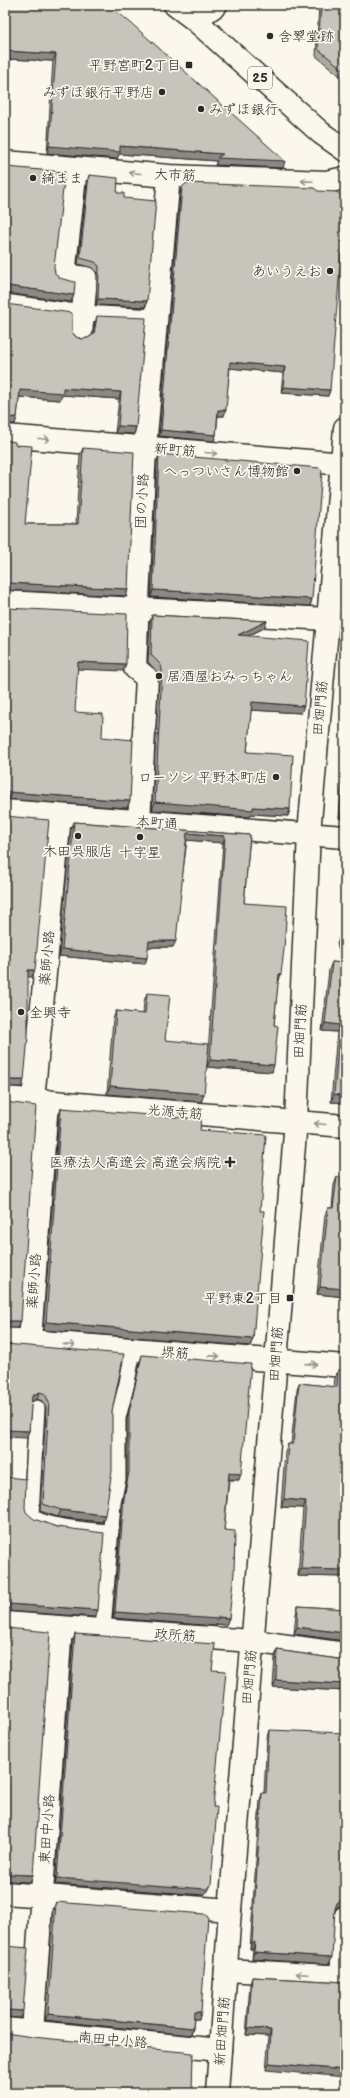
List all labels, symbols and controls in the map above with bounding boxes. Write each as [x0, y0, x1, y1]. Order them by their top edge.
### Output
place label: 含翠堂跡 [278, 28, 334, 45]
marker: 含翠堂跡 [265, 31, 275, 41]
place label: 平野宮町2丁目 [89, 57, 181, 74]
marker: 平野宮町2丁目 [184, 60, 194, 70]
road number: 25 [248, 67, 272, 89]
place label: みずほ銀行平野店 [43, 84, 154, 101]
marker: みずほ銀行平野店 [157, 87, 167, 97]
place label: みずほ銀行 [209, 101, 278, 118]
marker: みずほ銀行 [196, 104, 206, 114]
street label: 大市筋 [154, 165, 196, 185]
one-way arrow [129, 169, 142, 176]
place label: 綺まま [41, 170, 83, 187]
marker: 綺まま [28, 173, 38, 183]
one-way arrow [301, 178, 314, 185]
place label: あいうえお [252, 263, 322, 280]
marker: あいうえお [325, 266, 335, 276]
one-way arrow [37, 435, 50, 442]
street label: 新町筋 [153, 440, 197, 460]
one-way arrow [204, 449, 217, 456]
place label: へっついさん博物館 [164, 463, 289, 480]
marker: へっついさん博物館 [292, 466, 302, 476]
street label: 団の小路 [132, 473, 152, 529]
place label: 居酒屋おみっちゃん [167, 668, 292, 685]
marker: 居酒屋おみっちゃん [154, 671, 164, 681]
street label: 田畑門筋 [309, 679, 331, 737]
place label: ローソン 平野本町店 [138, 769, 268, 786]
marker: ローソン 平野本町店 [271, 772, 281, 782]
street label: 本町通 [135, 813, 179, 833]
marker: 木田呉服店 [73, 831, 83, 841]
marker: 十字星 [135, 832, 145, 842]
place label: 木田呉服店 [43, 843, 113, 860]
place label: 十字星 [119, 844, 161, 861]
street label: 薬師小路 [36, 929, 58, 987]
street label: 田畑門筋 [290, 1003, 310, 1059]
place label: 全興寺 [29, 1004, 71, 1021]
marker: 全興寺 [16, 1007, 26, 1017]
street label: 光源寺筋 [146, 1101, 204, 1123]
one-way arrow [314, 1120, 327, 1127]
place label: 医療法人高遼会 高遼会病院 [49, 1154, 221, 1171]
marker: 医療法人高遼会 高遼会病院 [224, 1156, 236, 1168]
street label: 薬師小路 [24, 1252, 44, 1310]
place label: 平野東2丁目 [204, 1290, 282, 1307]
marker: 平野東2丁目 [285, 1293, 295, 1303]
street label: 田畑門筋 [266, 1325, 286, 1383]
one-way arrow [62, 1341, 75, 1348]
street label: 堺筋 [160, 1344, 190, 1362]
one-way arrow [207, 1353, 220, 1360]
one-way arrow [304, 1360, 317, 1367]
street label: 政所筋 [153, 1625, 197, 1645]
street label: 田畑門筋 [238, 1648, 260, 1706]
street label: 東田中小路 [36, 1793, 58, 1865]
one-way arrow [296, 1970, 309, 1978]
street label: 新田畑門筋 [211, 1995, 233, 2067]
street label: 南田中小路 [77, 2028, 149, 2052]

